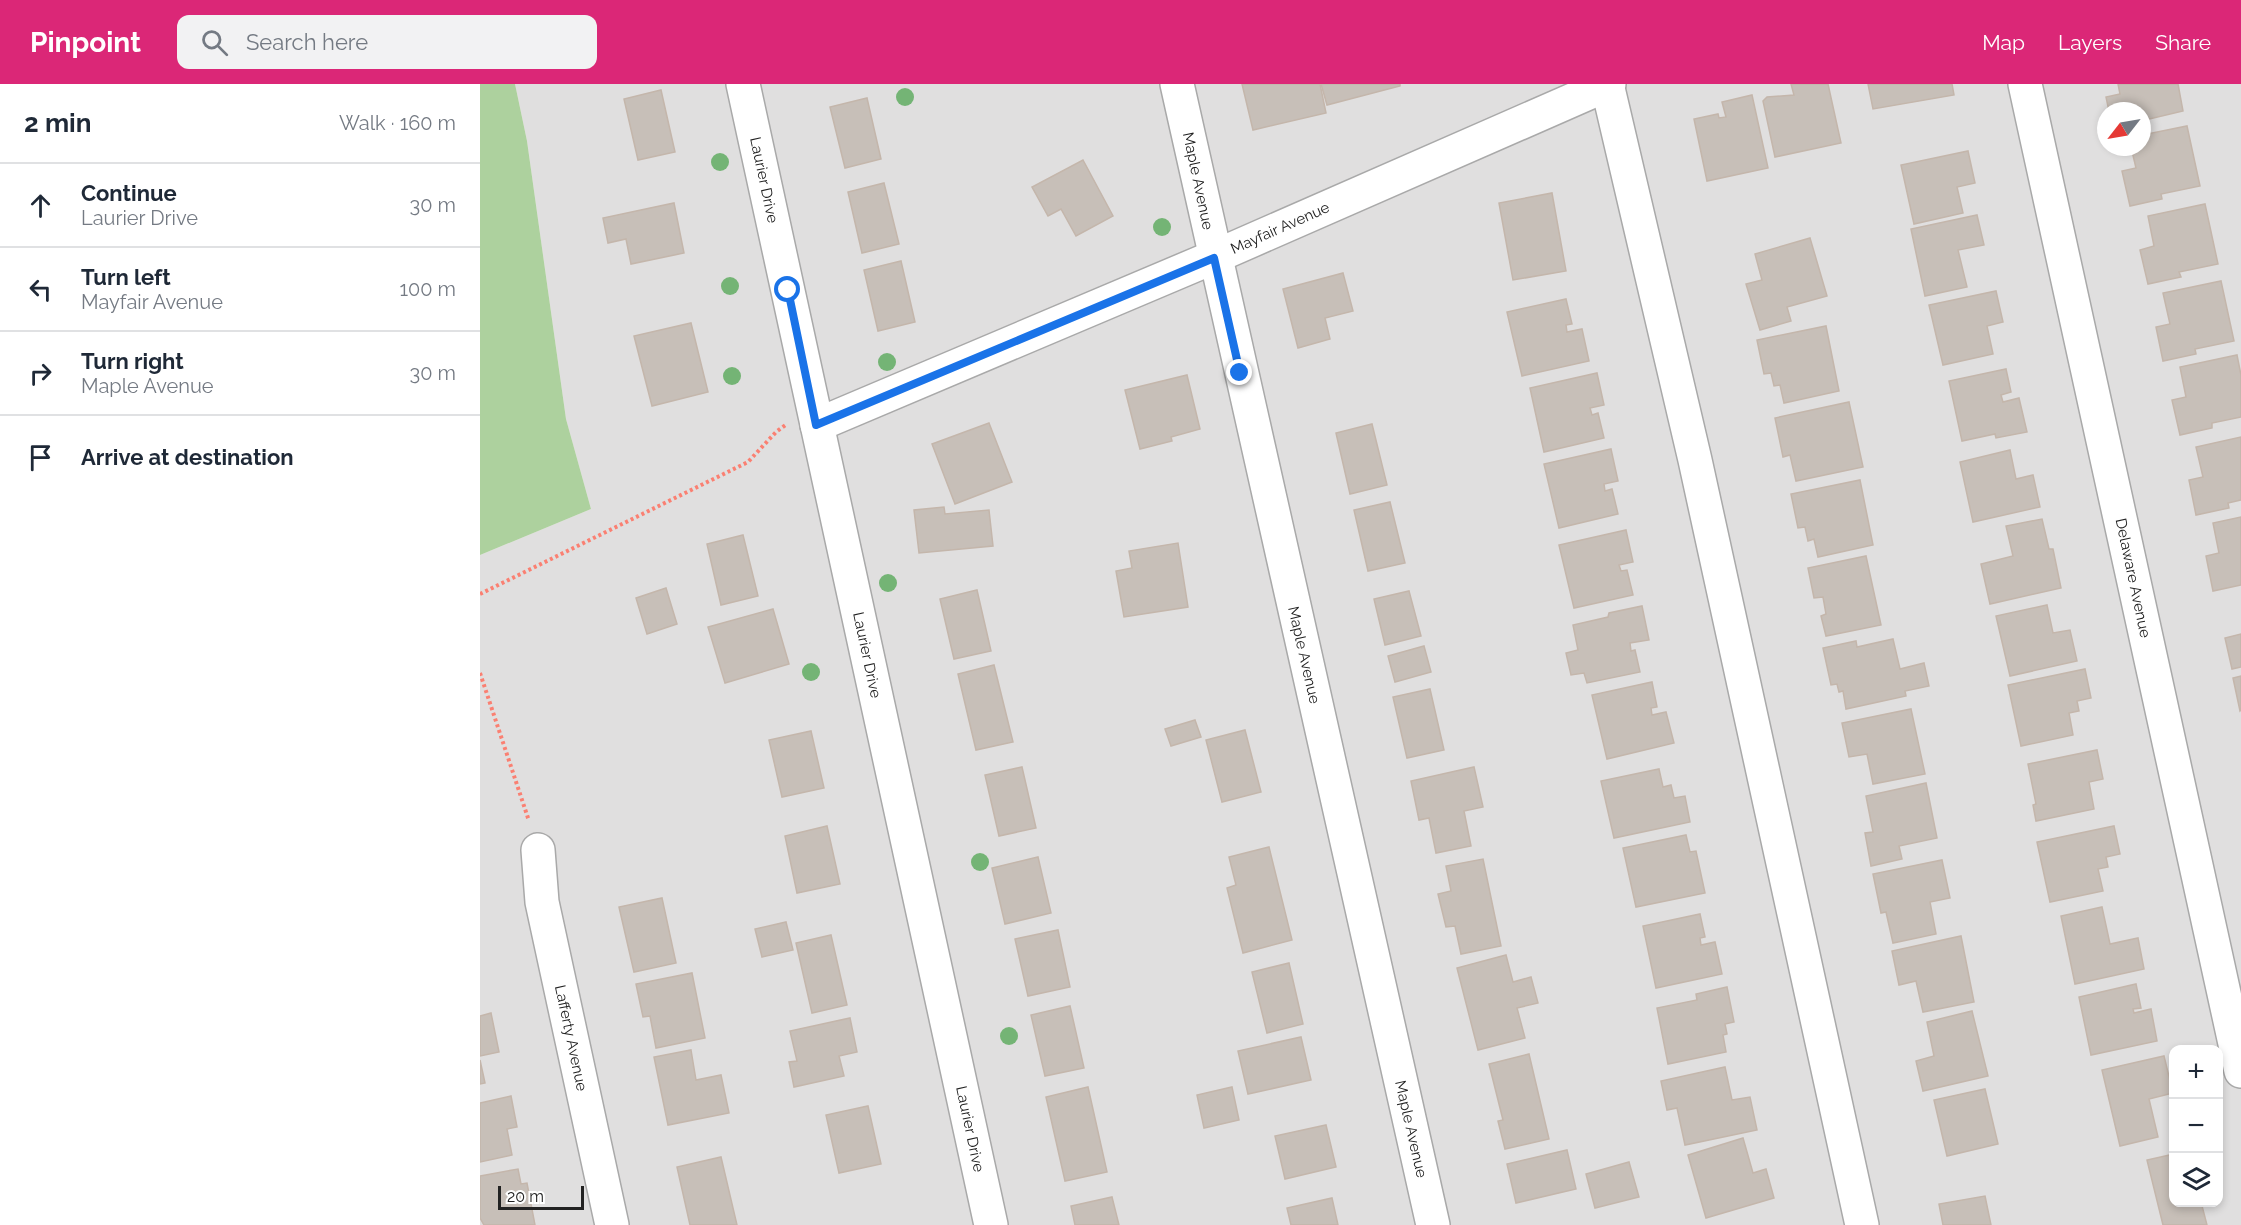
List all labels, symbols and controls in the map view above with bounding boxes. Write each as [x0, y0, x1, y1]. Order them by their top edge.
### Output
search box [177, 15, 597, 69]
text: Pinpoint [30, 26, 141, 59]
icon: search [198, 26, 231, 59]
text: Search here [246, 29, 368, 55]
text: Map [1982, 30, 2025, 55]
text: Layers [2058, 30, 2122, 55]
text: Share [2155, 30, 2211, 55]
north arrow [2097, 102, 2151, 156]
text: 2 min [24, 108, 91, 138]
text: Walk · 160 m [339, 111, 456, 135]
street label: Maple Avenue [1179, 131, 1217, 232]
street label: Laurier Drive [746, 135, 782, 225]
text: Continue [81, 180, 177, 206]
icon: ahead [24, 189, 57, 222]
text: 30 m [410, 193, 456, 217]
street label: Mayfair Avenue [1228, 198, 1332, 258]
text: Laurier Drive [81, 206, 198, 230]
text: Turn left [81, 264, 171, 290]
icon: left [24, 273, 57, 306]
route start [774, 276, 800, 302]
text: 100 m [399, 277, 456, 301]
text: Mayfair Avenue [81, 290, 223, 314]
text: Turn right [81, 348, 184, 374]
icon: right [24, 357, 57, 390]
route end [1226, 359, 1252, 385]
text: 30 m [410, 361, 456, 385]
text: Maple Avenue [81, 374, 214, 398]
icon: arrive [24, 441, 57, 474]
text: Arrive at destination [81, 444, 294, 470]
street label: Delaware Avenue [2112, 517, 2154, 640]
street label: Maple Avenue [1284, 605, 1324, 706]
street label: Laurier Drive [849, 610, 885, 700]
street label: Lafferty Avenue [551, 983, 591, 1093]
map controls [2169, 1045, 2223, 1207]
button: + [2169, 1045, 2223, 1099]
street label: Maple Avenue [1391, 1079, 1431, 1180]
street label: Laurier Drive [952, 1084, 988, 1174]
button: − [2169, 1099, 2223, 1153]
button: layers [2169, 1153, 2223, 1207]
scale bar [498, 1183, 584, 1210]
text: 20 m [507, 1187, 544, 1206]

